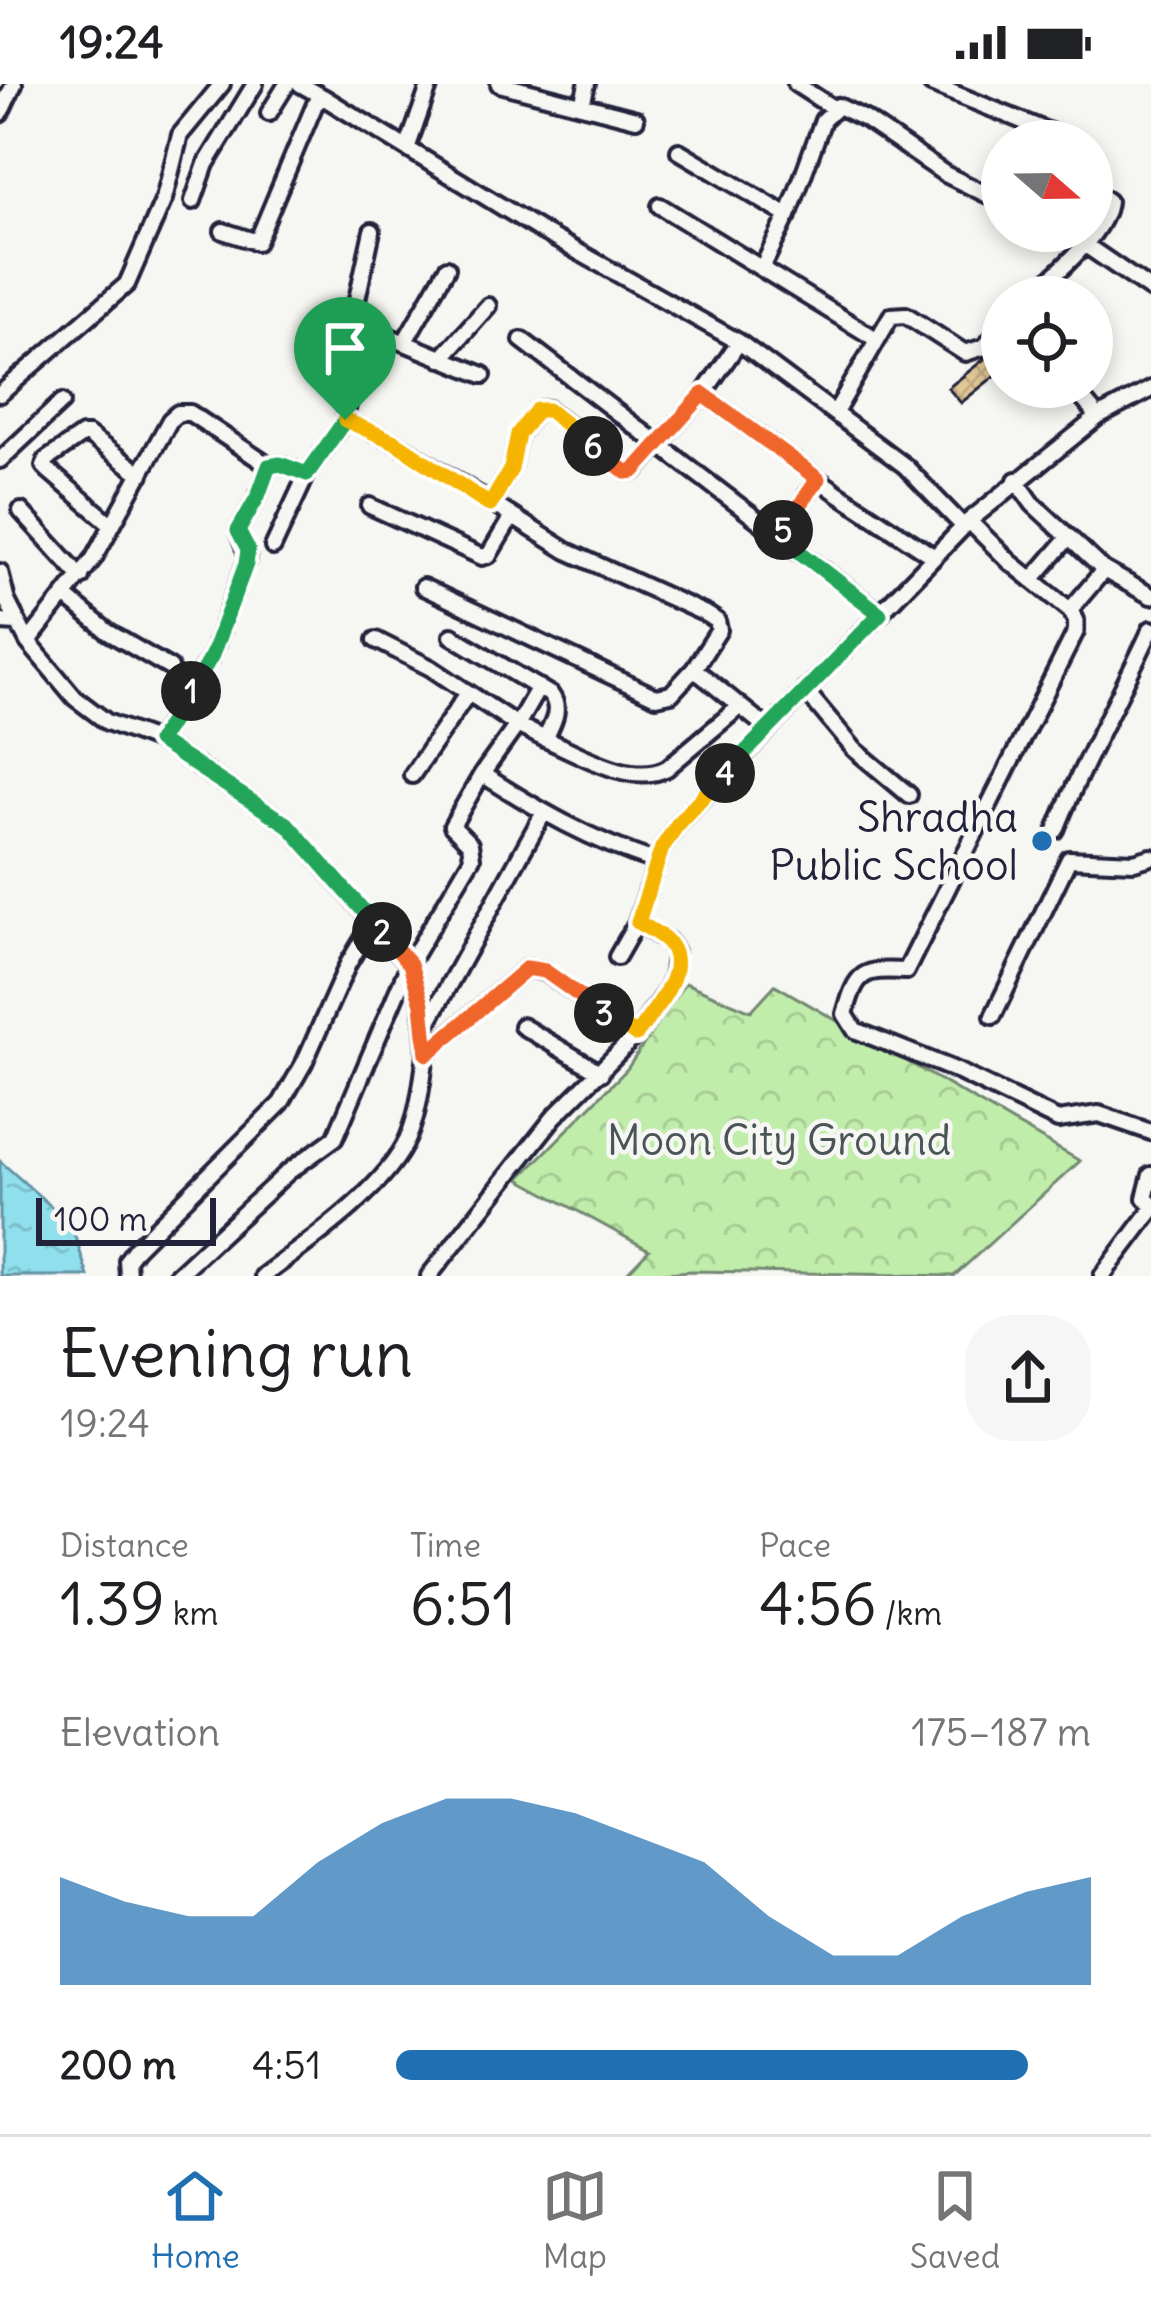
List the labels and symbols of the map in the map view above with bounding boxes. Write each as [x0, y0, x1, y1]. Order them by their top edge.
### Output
north arrow [981, 120, 1113, 252]
pin [294, 297, 396, 420]
pin: 6 [563, 416, 623, 476]
pin: 5 [753, 500, 813, 560]
pin: 1 [161, 661, 221, 721]
pin: 4 [695, 743, 755, 803]
place label: Shradha Public School [769, 791, 1018, 891]
marker: Shradha Public School [1029, 828, 1055, 854]
pin: 2 [352, 902, 412, 962]
pin: 3 [574, 983, 634, 1043]
park label: Moon City Ground [607, 1114, 951, 1166]
scale bar [36, 1192, 216, 1245]

